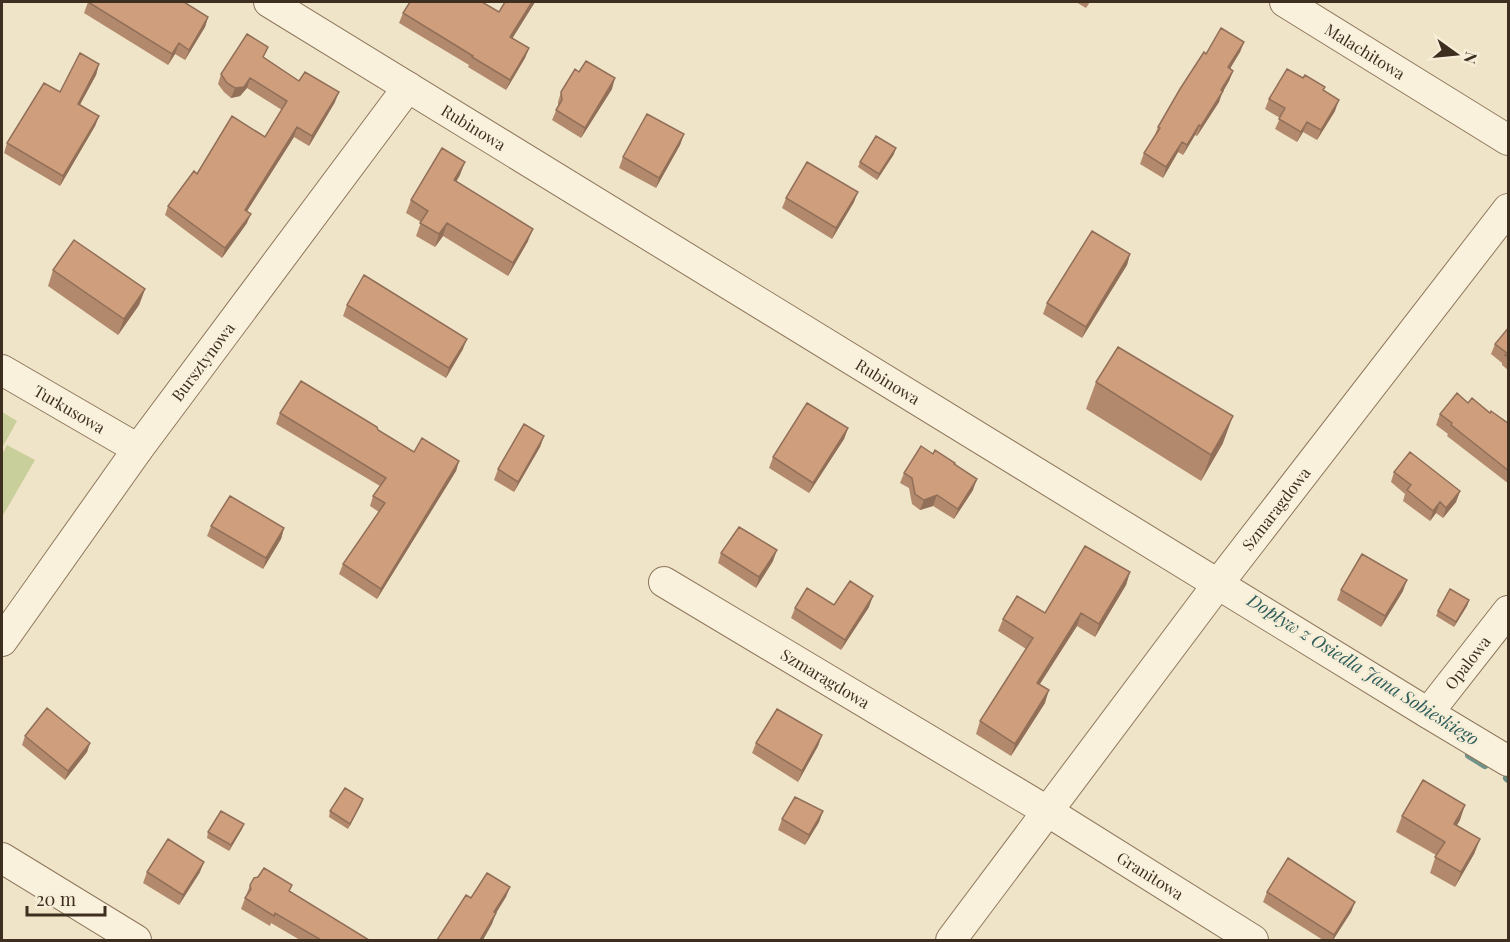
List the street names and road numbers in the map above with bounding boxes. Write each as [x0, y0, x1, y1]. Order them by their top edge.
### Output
street label: Malachitowa [1321, 18, 1409, 84]
street label: Rubinowa [438, 99, 510, 155]
street label: Bursztynowa [166, 318, 239, 405]
street label: Rubinowa [852, 353, 924, 409]
street label: Turkusowa [30, 380, 109, 438]
street label: Szmaragdowa [1237, 463, 1315, 555]
street label: Opalowa [1440, 631, 1495, 693]
street label: Szmaragdowa [777, 643, 874, 713]
street label: Granitowa [1113, 846, 1188, 904]

